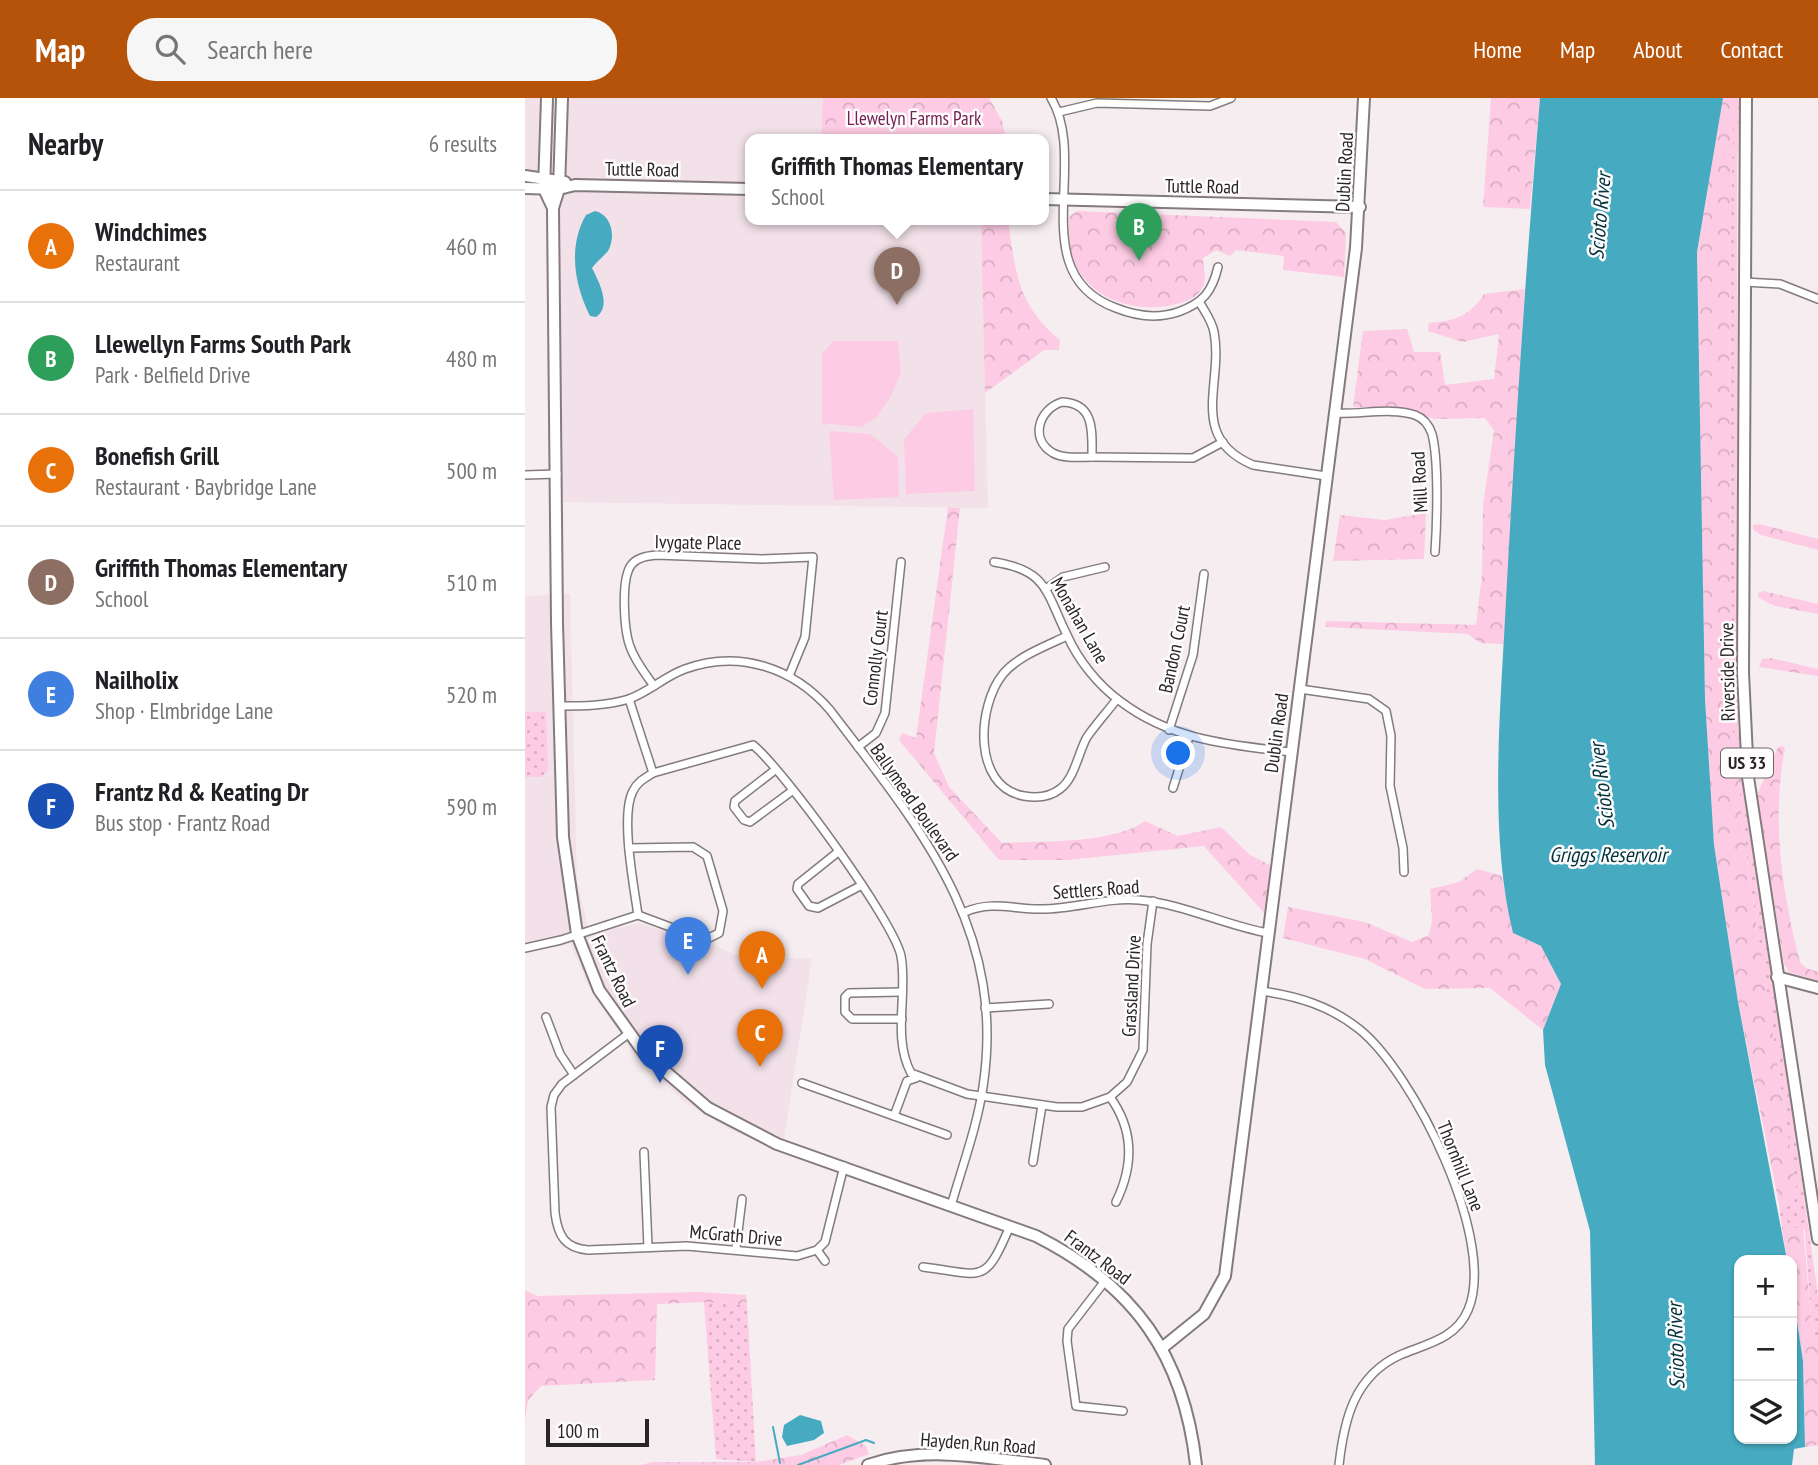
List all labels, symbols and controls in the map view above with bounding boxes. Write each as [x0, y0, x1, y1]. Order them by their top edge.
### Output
search box [127, 18, 617, 81]
text: Map [35, 28, 85, 71]
icon: search [151, 30, 189, 68]
text: Search here [207, 33, 313, 66]
text: Home [1473, 34, 1522, 65]
text: Map [1560, 34, 1595, 65]
text: About [1633, 34, 1682, 65]
text: Contact [1720, 34, 1783, 65]
park label: Llewelyn Farms Park [847, 106, 982, 130]
text: Nearby [28, 124, 103, 163]
text: 6 results [429, 129, 497, 158]
street label: Dublin Road [1330, 132, 1358, 212]
popup [745, 134, 1049, 225]
text: Griffith Thomas Elementary [771, 149, 1023, 182]
street label: Tuttle Road [605, 156, 679, 182]
water label: Scioto River [1582, 168, 1617, 260]
street label: Tuttle Road [1165, 173, 1239, 199]
text: School [771, 182, 824, 211]
pin: B [1116, 203, 1162, 261]
text: Windchimes [95, 215, 207, 248]
text: A [45, 232, 57, 261]
text: 460 m [446, 232, 497, 261]
pin: D [874, 247, 920, 305]
text: Restaurant [95, 248, 180, 277]
text: Llewellyn Farms South Park [95, 327, 351, 360]
text: B [45, 344, 57, 373]
text: 480 m [446, 344, 497, 373]
text: Park · Belfield Drive [95, 360, 251, 389]
text: Bonefish Grill [95, 439, 219, 472]
street label: Mill Road [1405, 451, 1433, 513]
text: C [46, 456, 56, 485]
text: 500 m [446, 456, 497, 485]
text: Restaurant · Baybridge Lane [95, 472, 317, 501]
street label: Ivygate Place [654, 529, 742, 555]
text: Griffith Thomas Elementary [95, 551, 347, 584]
text: D [45, 568, 57, 597]
text: 510 m [446, 568, 497, 597]
street label: Monahan Lane [1046, 572, 1114, 668]
text: School [95, 584, 148, 613]
street label: Bandon Court [1153, 602, 1195, 695]
street label: Connolly Court [857, 608, 893, 707]
street label: Riverside Drive [1714, 622, 1740, 722]
text: Nailholix [95, 663, 179, 696]
text: E [46, 680, 56, 709]
text: 520 m [446, 680, 497, 709]
street label: Dublin Road [1259, 692, 1293, 774]
text: Shop · Elmbridge Lane [95, 696, 273, 725]
your location [1161, 736, 1195, 770]
street label: Ballymead Boulevard [865, 738, 965, 866]
water label: Scioto River [1582, 738, 1620, 831]
road number: US 33 [1721, 748, 1773, 778]
text: Frantz Rd & Keating Dr [95, 775, 309, 808]
text: F [46, 792, 56, 821]
text: 590 m [446, 792, 497, 821]
text: Bus stop · Frantz Road [95, 808, 270, 837]
water label: Griggs Reservoir [1549, 841, 1670, 868]
street label: Settlers Road [1052, 874, 1140, 904]
pin: E [665, 917, 711, 975]
street label: Frantz Road [586, 931, 642, 1011]
pin: A [739, 931, 785, 989]
street label: Grassland Drive [1116, 934, 1146, 1038]
pin: C [737, 1009, 783, 1067]
pin: F [637, 1025, 683, 1083]
street label: Thornhill Lane [1432, 1117, 1490, 1215]
street label: McGrath Drive [689, 1219, 784, 1251]
street label: Frantz Road [1060, 1224, 1136, 1290]
map controls [1734, 1255, 1797, 1444]
button: + [1734, 1255, 1797, 1318]
water label: Scioto River [1660, 1299, 1691, 1390]
button: − [1734, 1318, 1797, 1381]
button: layers [1734, 1381, 1797, 1444]
scale bar [546, 1416, 649, 1448]
text: 100 m [557, 1419, 599, 1443]
street label: Hayden Run Road [920, 1427, 1036, 1459]

